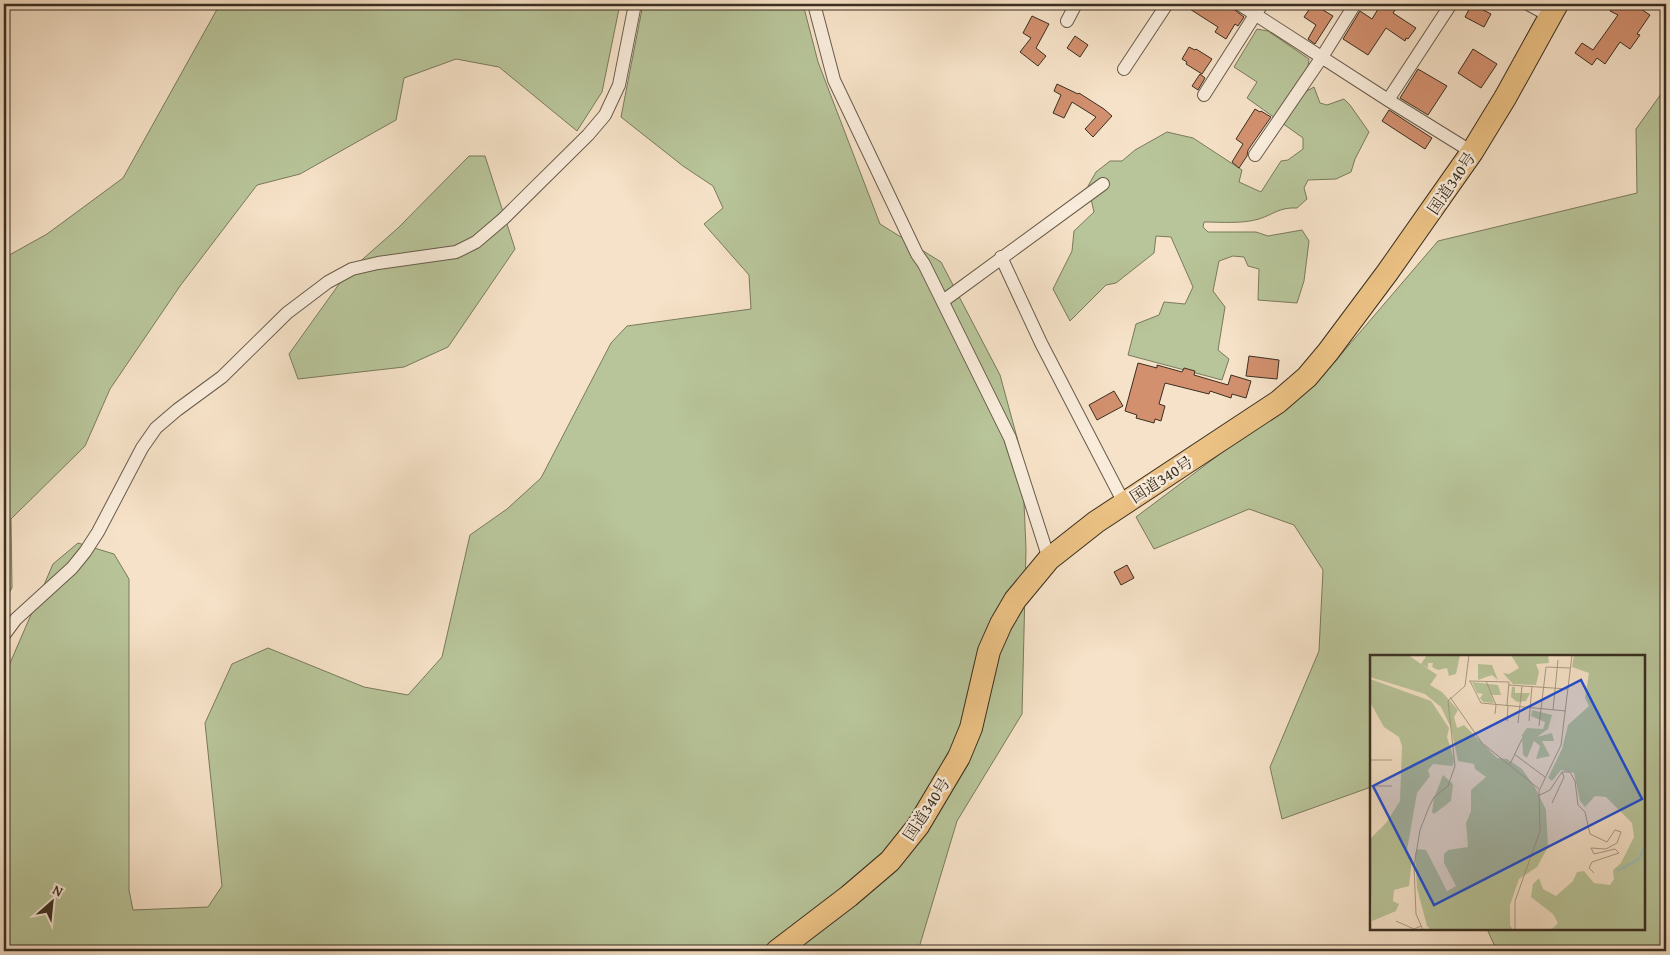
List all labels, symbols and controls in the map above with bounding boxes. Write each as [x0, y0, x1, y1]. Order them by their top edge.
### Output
street label: 国道340号 [1421, 147, 1481, 219]
street label: 国道340号 [1125, 450, 1197, 508]
inset map [1370, 655, 1645, 930]
street label: 国道340号 [897, 773, 955, 845]
north arrow [28, 878, 78, 928]
text: N [49, 879, 67, 902]

